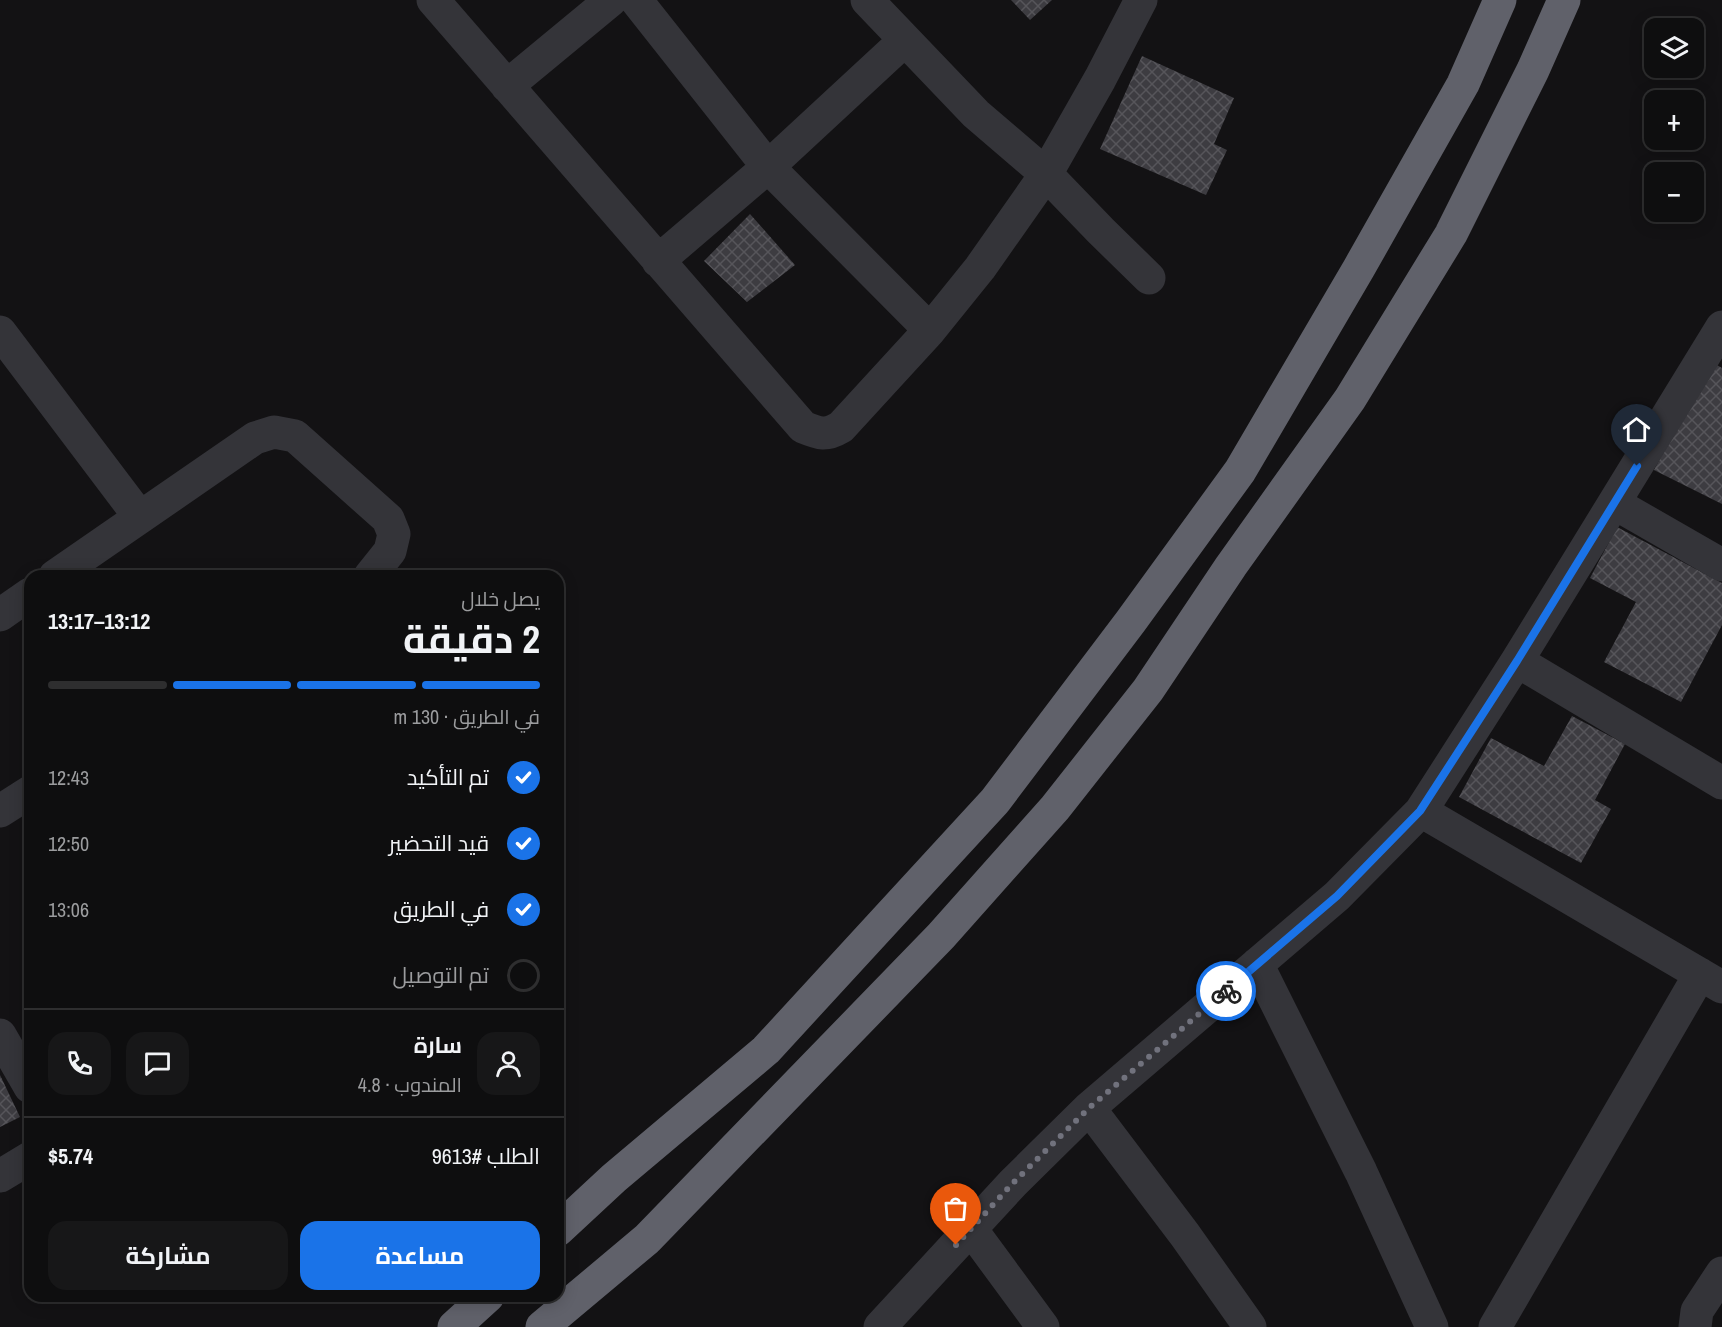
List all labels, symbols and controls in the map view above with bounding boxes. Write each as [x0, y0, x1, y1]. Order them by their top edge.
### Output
map controls [1644, 18, 1704, 222]
button: layers [1644, 18, 1704, 78]
button: + [1644, 90, 1704, 150]
button: − [1644, 162, 1704, 222]
pin [1611, 404, 1662, 466]
icon: home [1620, 413, 1653, 446]
text: يصل خلال [461, 585, 540, 612]
text: 13:12–13:17 [48, 606, 150, 636]
text: 2 دقيقة [403, 613, 540, 665]
text: في الطريق · 130 m [394, 703, 540, 730]
icon: check [507, 761, 540, 794]
text: تم التأكيد [407, 762, 489, 792]
text: 12:43 [48, 764, 89, 791]
icon: check [507, 827, 540, 860]
text: قيد التحضير [389, 828, 489, 858]
text: 12:50 [48, 830, 89, 857]
icon: check [507, 893, 540, 926]
text: في الطريق [393, 894, 489, 924]
text: 13:06 [48, 896, 89, 923]
text: تم التوصيل [393, 960, 489, 990]
courier [1196, 961, 1256, 1021]
icon: bike [1210, 975, 1243, 1008]
text: سارة [414, 1030, 462, 1060]
button: phone [48, 1032, 111, 1095]
button: chat [126, 1032, 189, 1095]
button: person [477, 1032, 540, 1095]
text: المندوب · 4.8 [358, 1071, 462, 1098]
text: $5.74 [48, 1141, 93, 1171]
text: الطلب #9613 [432, 1141, 540, 1171]
pin [930, 1183, 981, 1245]
icon: bag [939, 1192, 972, 1225]
button: مشاركة [48, 1221, 288, 1290]
button: مساعدة [300, 1221, 540, 1290]

